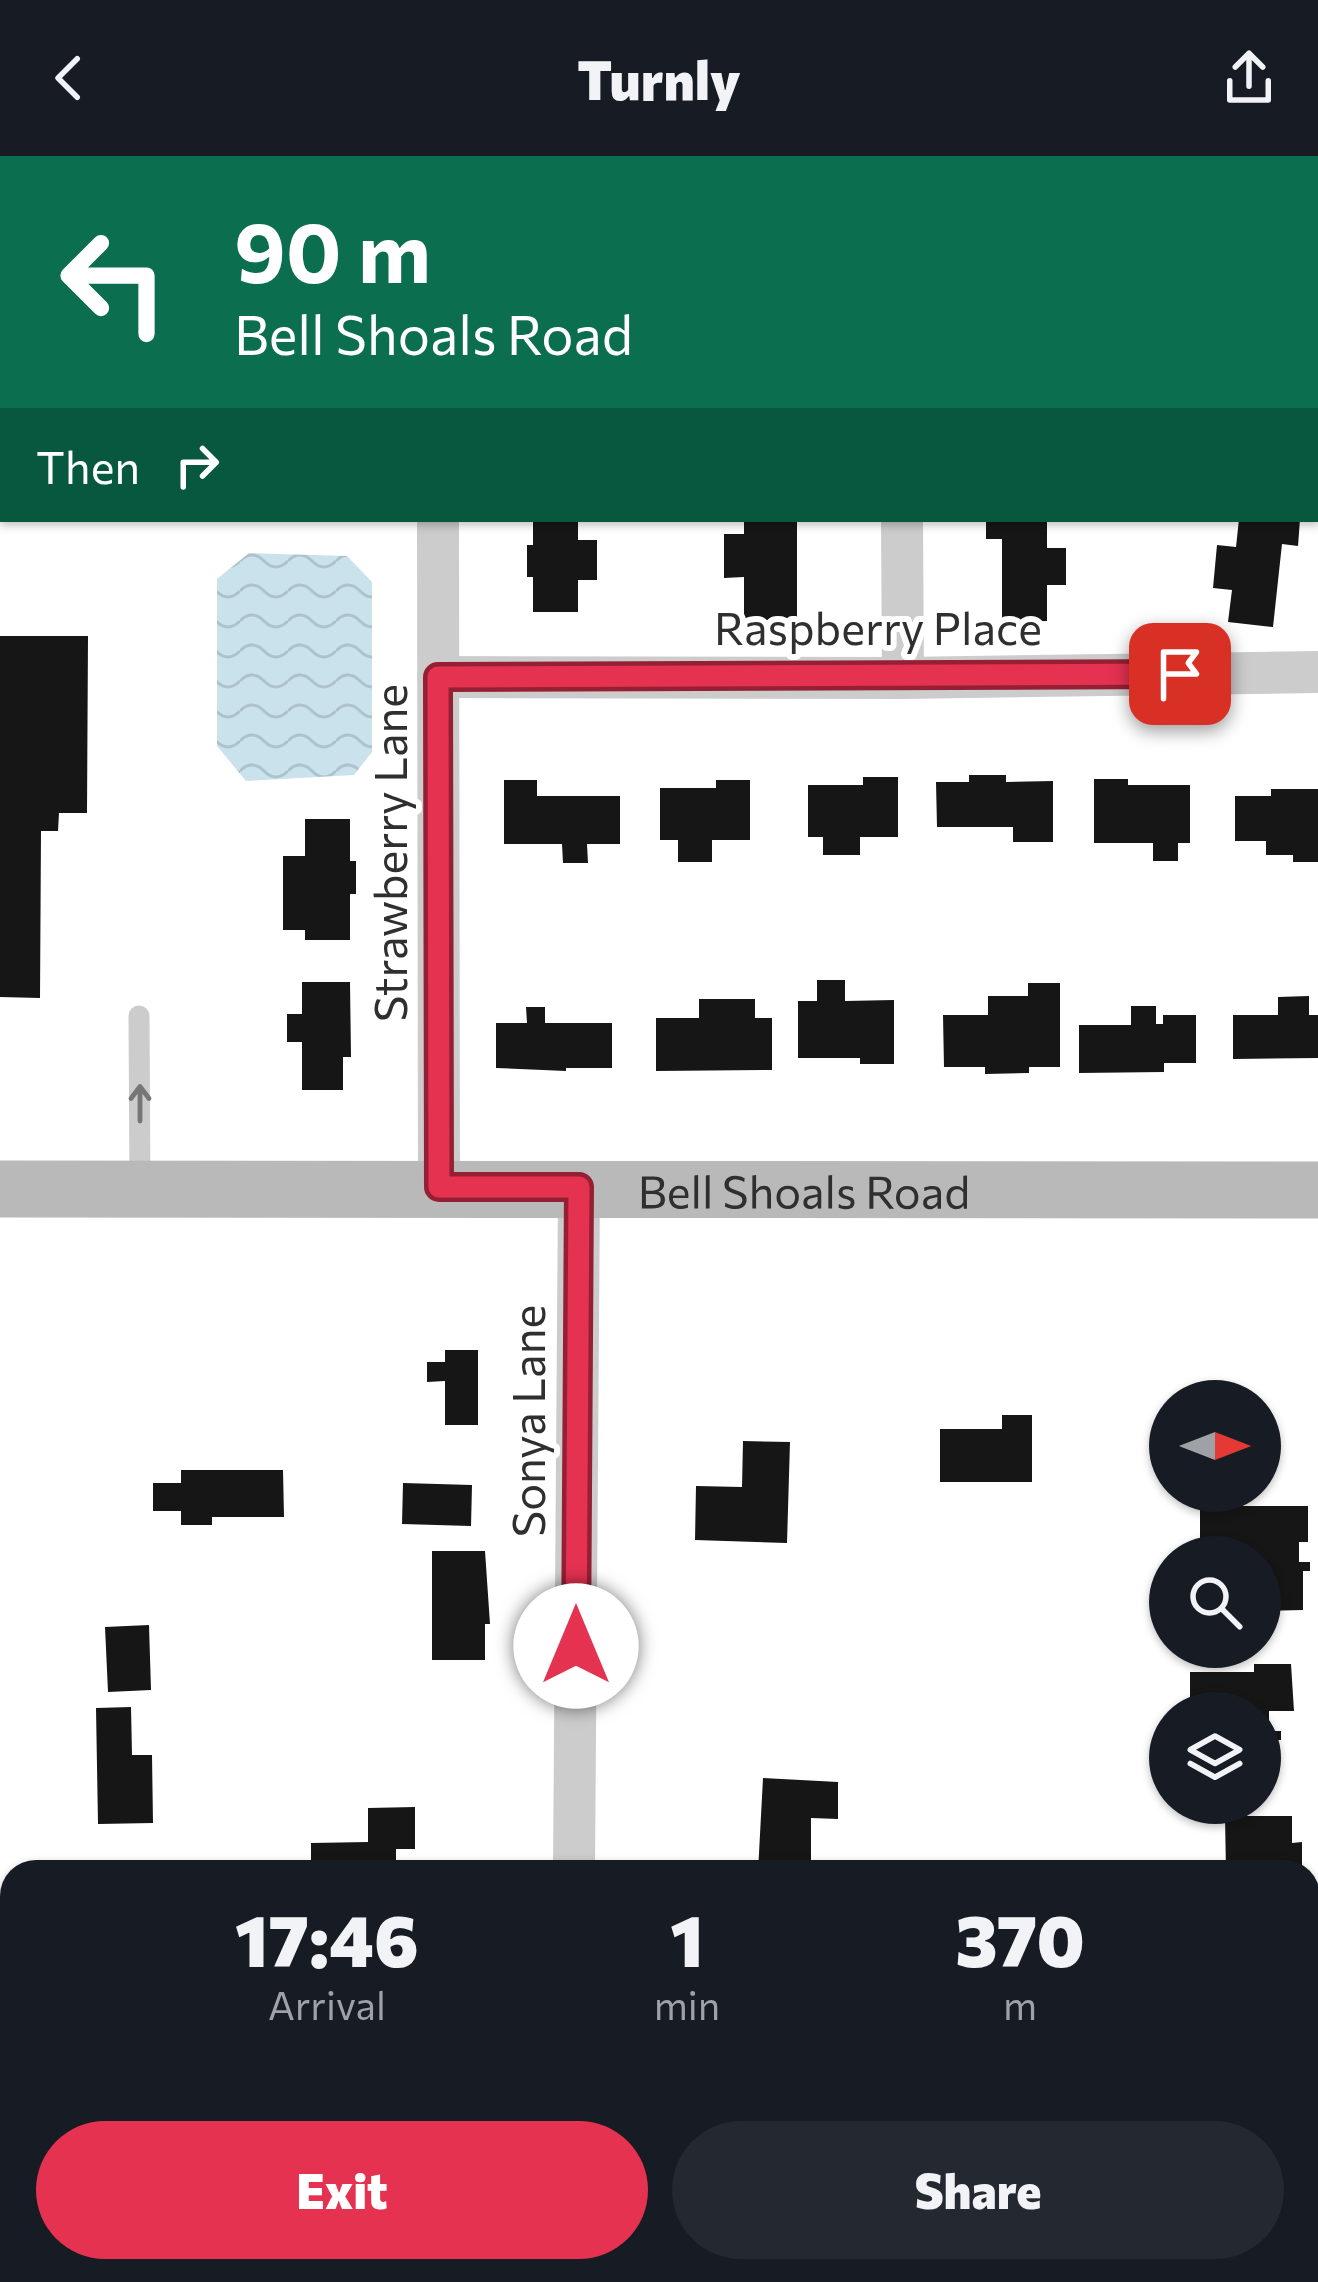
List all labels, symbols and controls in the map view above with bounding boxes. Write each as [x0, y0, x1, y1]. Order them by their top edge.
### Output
icon: back [36, 45, 102, 111]
text: Turnly [577, 45, 741, 111]
icon: share [1216, 45, 1282, 111]
text: 90 m [234, 198, 431, 300]
icon: left [36, 204, 192, 360]
text: Bell Shoals Road [234, 300, 633, 366]
icon: right [164, 432, 230, 498]
text: Then [36, 438, 140, 493]
street label: Raspberry Place [714, 599, 1042, 654]
pin [1129, 623, 1231, 725]
icon: arrive [1147, 641, 1213, 707]
street label: Strawberry Lane [361, 684, 416, 1022]
one-way arrow [128, 1084, 151, 1123]
street label: Bell Shoals Road [638, 1162, 970, 1217]
street label: Sonya Lane [499, 1305, 554, 1537]
north arrow [1149, 1380, 1281, 1512]
map controls [1149, 1380, 1281, 1824]
button: search [1149, 1536, 1281, 1668]
position arrow [513, 1583, 639, 1709]
button: layers [1149, 1692, 1281, 1824]
text: 17:46 [235, 1894, 419, 1982]
text: 1 [670, 1894, 704, 1982]
text: 370 [955, 1894, 1085, 1982]
text: Arrival [268, 1980, 386, 2028]
text: min [654, 1980, 720, 2028]
text: m [1003, 1980, 1037, 2028]
button: Exit [36, 2121, 648, 2259]
button: Share [672, 2121, 1284, 2259]

